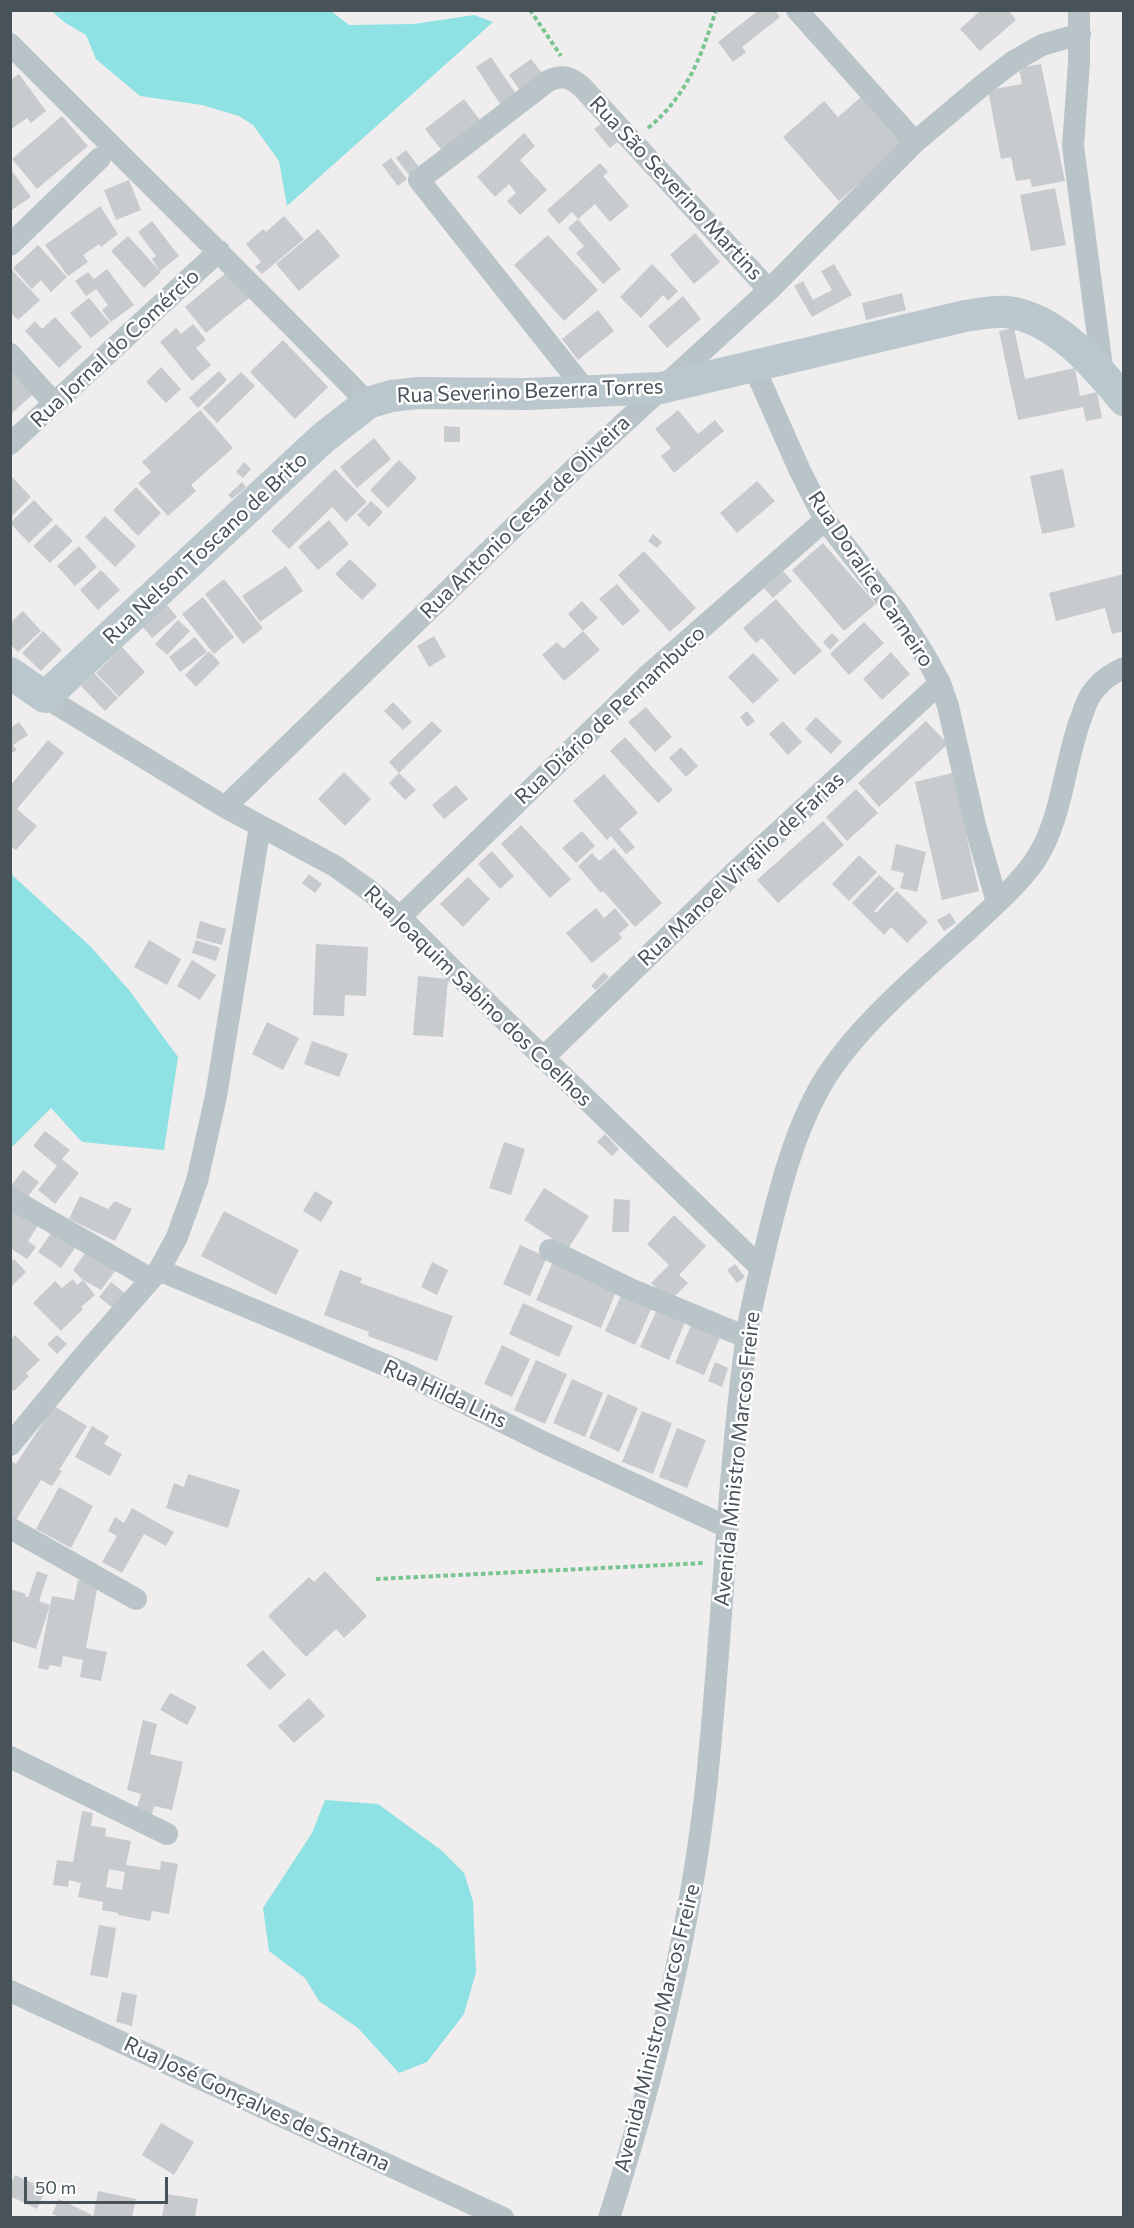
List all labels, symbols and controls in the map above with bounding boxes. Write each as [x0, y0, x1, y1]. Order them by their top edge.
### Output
street label: Rua São Severino Martins [584, 91, 768, 285]
street label: Rua Jornal do Comércio [25, 263, 205, 433]
street label: Rua Severino Bezerra Torres [396, 374, 664, 408]
street label: Rua Antonio Cesar de Oliveira [415, 410, 635, 624]
street label: Rua Nelson Toscano de Brito [98, 447, 312, 649]
street label: Rua Doralice Carneiro [803, 486, 939, 672]
street label: Rua Diário de Pernambuco [510, 620, 710, 810]
street label: Rua Manoel Virgilio de Farias [633, 767, 849, 971]
street label: Rua Joaquim Sabino dos Coelhos [359, 880, 597, 1112]
street label: Avenida Ministro Marcos Freire [709, 1311, 765, 1607]
street label: Rua Hilda Lins [379, 1354, 511, 1434]
street label: Avenida Ministro Marcos Freire [609, 1881, 705, 2175]
street label: Rua José Gonçalves de Santana [120, 2031, 394, 2177]
scale bar [27, 2165, 171, 2203]
text: 50 m [35, 2176, 76, 2198]

